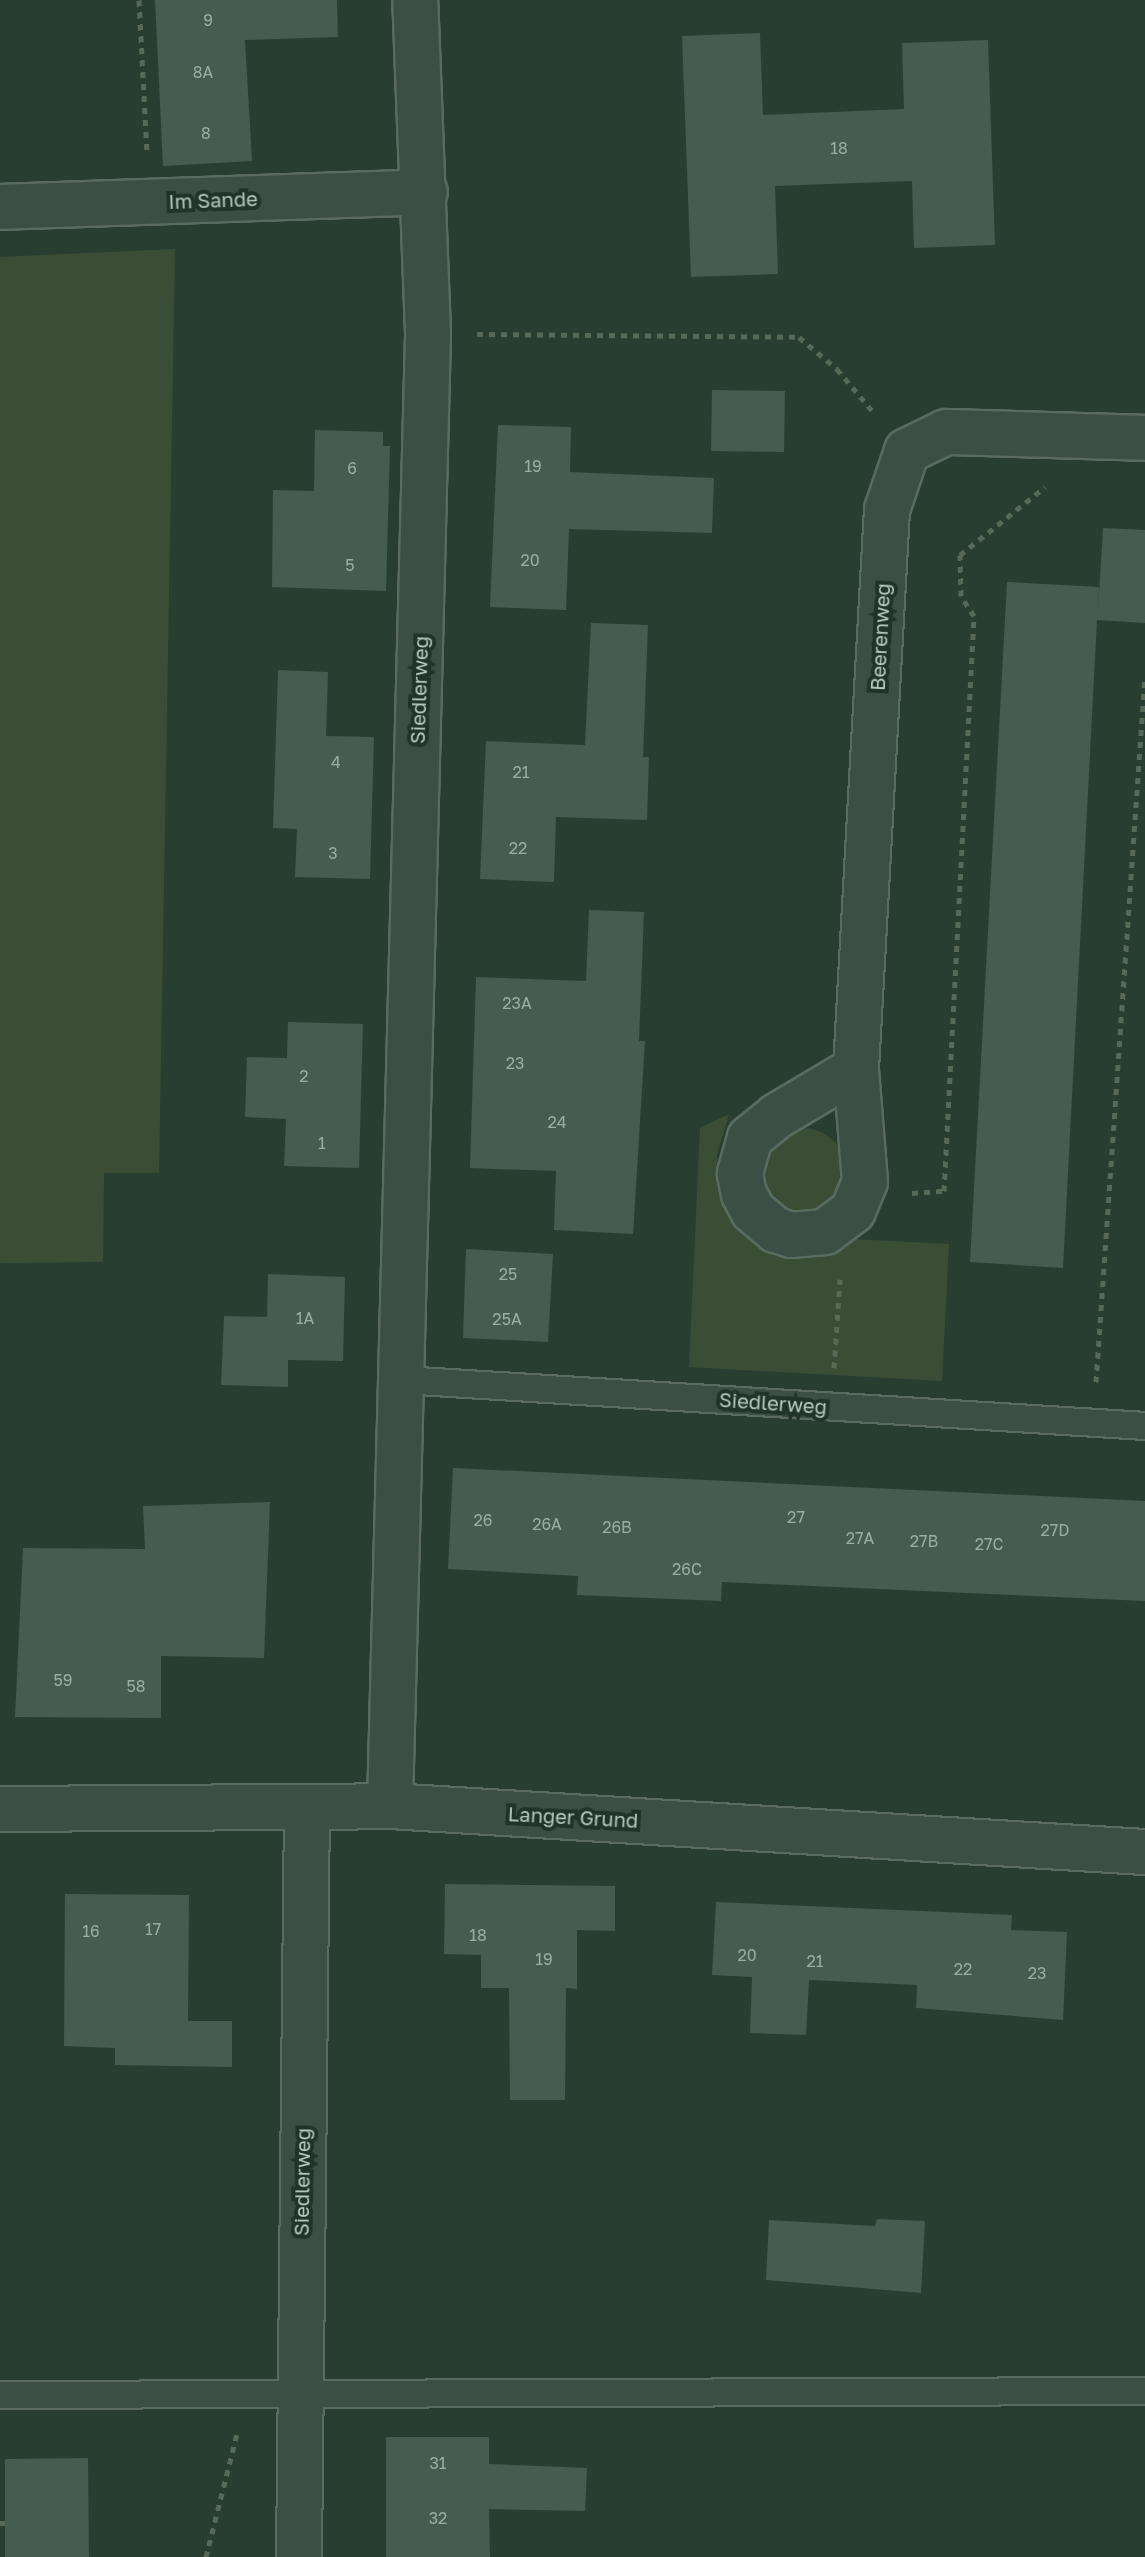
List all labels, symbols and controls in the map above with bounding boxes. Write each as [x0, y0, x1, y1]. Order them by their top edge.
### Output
house number: 9 [203, 10, 213, 30]
house number: 8A [193, 62, 213, 82]
house number: 8 [201, 123, 211, 143]
house number: 18 [830, 138, 848, 158]
street label: Im Sande [168, 186, 258, 214]
house number: 19 [524, 456, 542, 476]
house number: 6 [347, 458, 357, 478]
house number: 20 [520, 550, 540, 570]
house number: 5 [345, 555, 355, 575]
street label: Beerenweg [865, 583, 895, 691]
street label: Siedlerweg [405, 636, 433, 744]
house number: 4 [331, 752, 341, 772]
house number: 21 [512, 762, 530, 782]
house number: 22 [509, 838, 527, 858]
house number: 3 [328, 843, 338, 863]
house number: 23A [502, 993, 532, 1013]
house number: 23 [506, 1053, 524, 1073]
house number: 2 [299, 1066, 309, 1086]
house number: 24 [547, 1112, 567, 1132]
house number: 1 [318, 1133, 326, 1153]
house number: 25 [499, 1264, 517, 1284]
house number: 1A [296, 1308, 314, 1328]
house number: 25A [492, 1309, 522, 1329]
street label: Siedlerweg [718, 1387, 828, 1419]
house number: 27 [787, 1507, 805, 1527]
house number: 26 [474, 1510, 492, 1530]
house number: 26A [532, 1514, 562, 1534]
house number: 26B [602, 1517, 632, 1537]
house number: 27D [1041, 1520, 1069, 1540]
house number: 27A [846, 1528, 874, 1548]
house number: 27B [910, 1531, 938, 1551]
house number: 27C [975, 1534, 1003, 1554]
house number: 26C [672, 1559, 702, 1579]
house number: 59 [54, 1670, 72, 1690]
house number: 58 [126, 1676, 146, 1696]
street label: Langer Grund [507, 1802, 639, 1832]
house number: 17 [145, 1919, 161, 1939]
house number: 16 [82, 1921, 100, 1941]
house number: 18 [469, 1925, 487, 1945]
house number: 20 [737, 1945, 757, 1965]
house number: 19 [535, 1949, 553, 1969]
house number: 21 [806, 1951, 824, 1971]
house number: 22 [954, 1959, 972, 1979]
house number: 23 [1028, 1963, 1046, 1983]
street label: Siedlerweg [289, 2128, 315, 2236]
house number: 31 [429, 2453, 447, 2473]
house number: 32 [429, 2508, 447, 2528]

